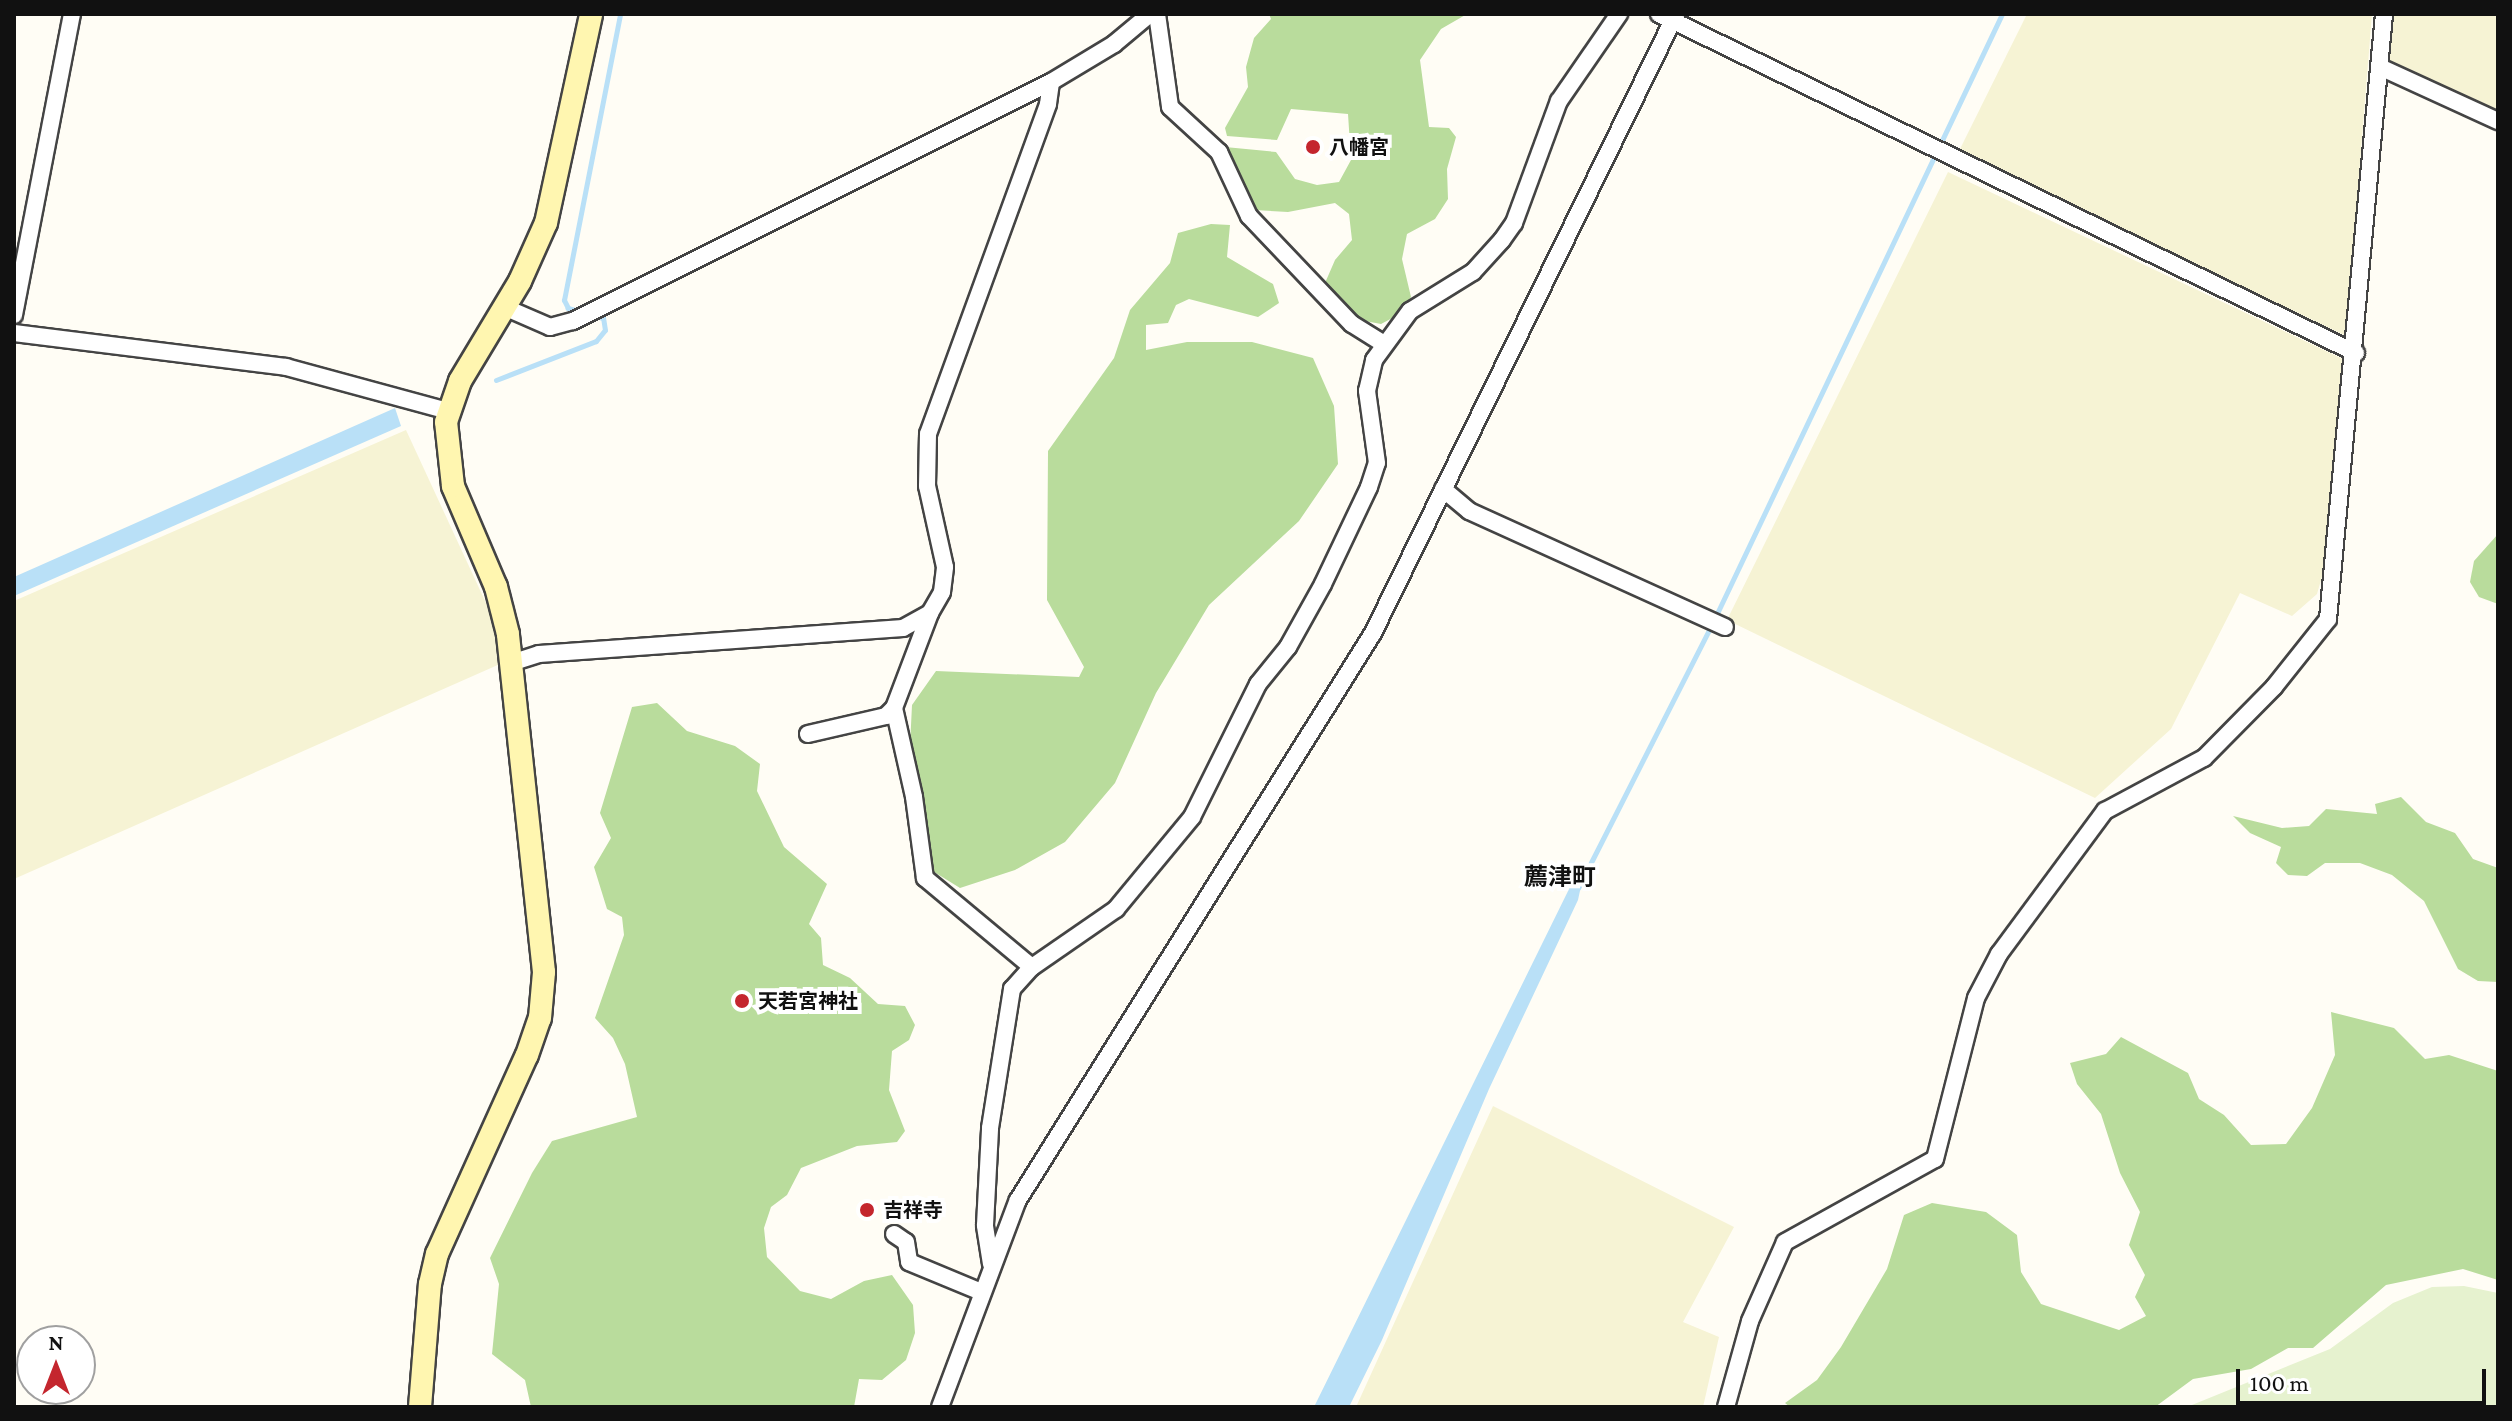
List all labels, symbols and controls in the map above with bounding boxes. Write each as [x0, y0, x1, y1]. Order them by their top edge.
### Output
place label: 八幡宮 [1329, 135, 1389, 159]
marker: 八幡宮 [1304, 138, 1322, 156]
district label: 薦津町 [1524, 863, 1596, 891]
place label: 天若宮神社 [758, 989, 858, 1013]
marker: 天若宮神社 [733, 992, 751, 1010]
place label: 吉祥寺 [883, 1198, 943, 1222]
marker: 吉祥寺 [858, 1201, 876, 1219]
north arrow [16, 1325, 96, 1405]
text: N [49, 1330, 64, 1355]
scale bar [2240, 1353, 2490, 1403]
text: 100 m [2250, 1369, 2309, 1396]

